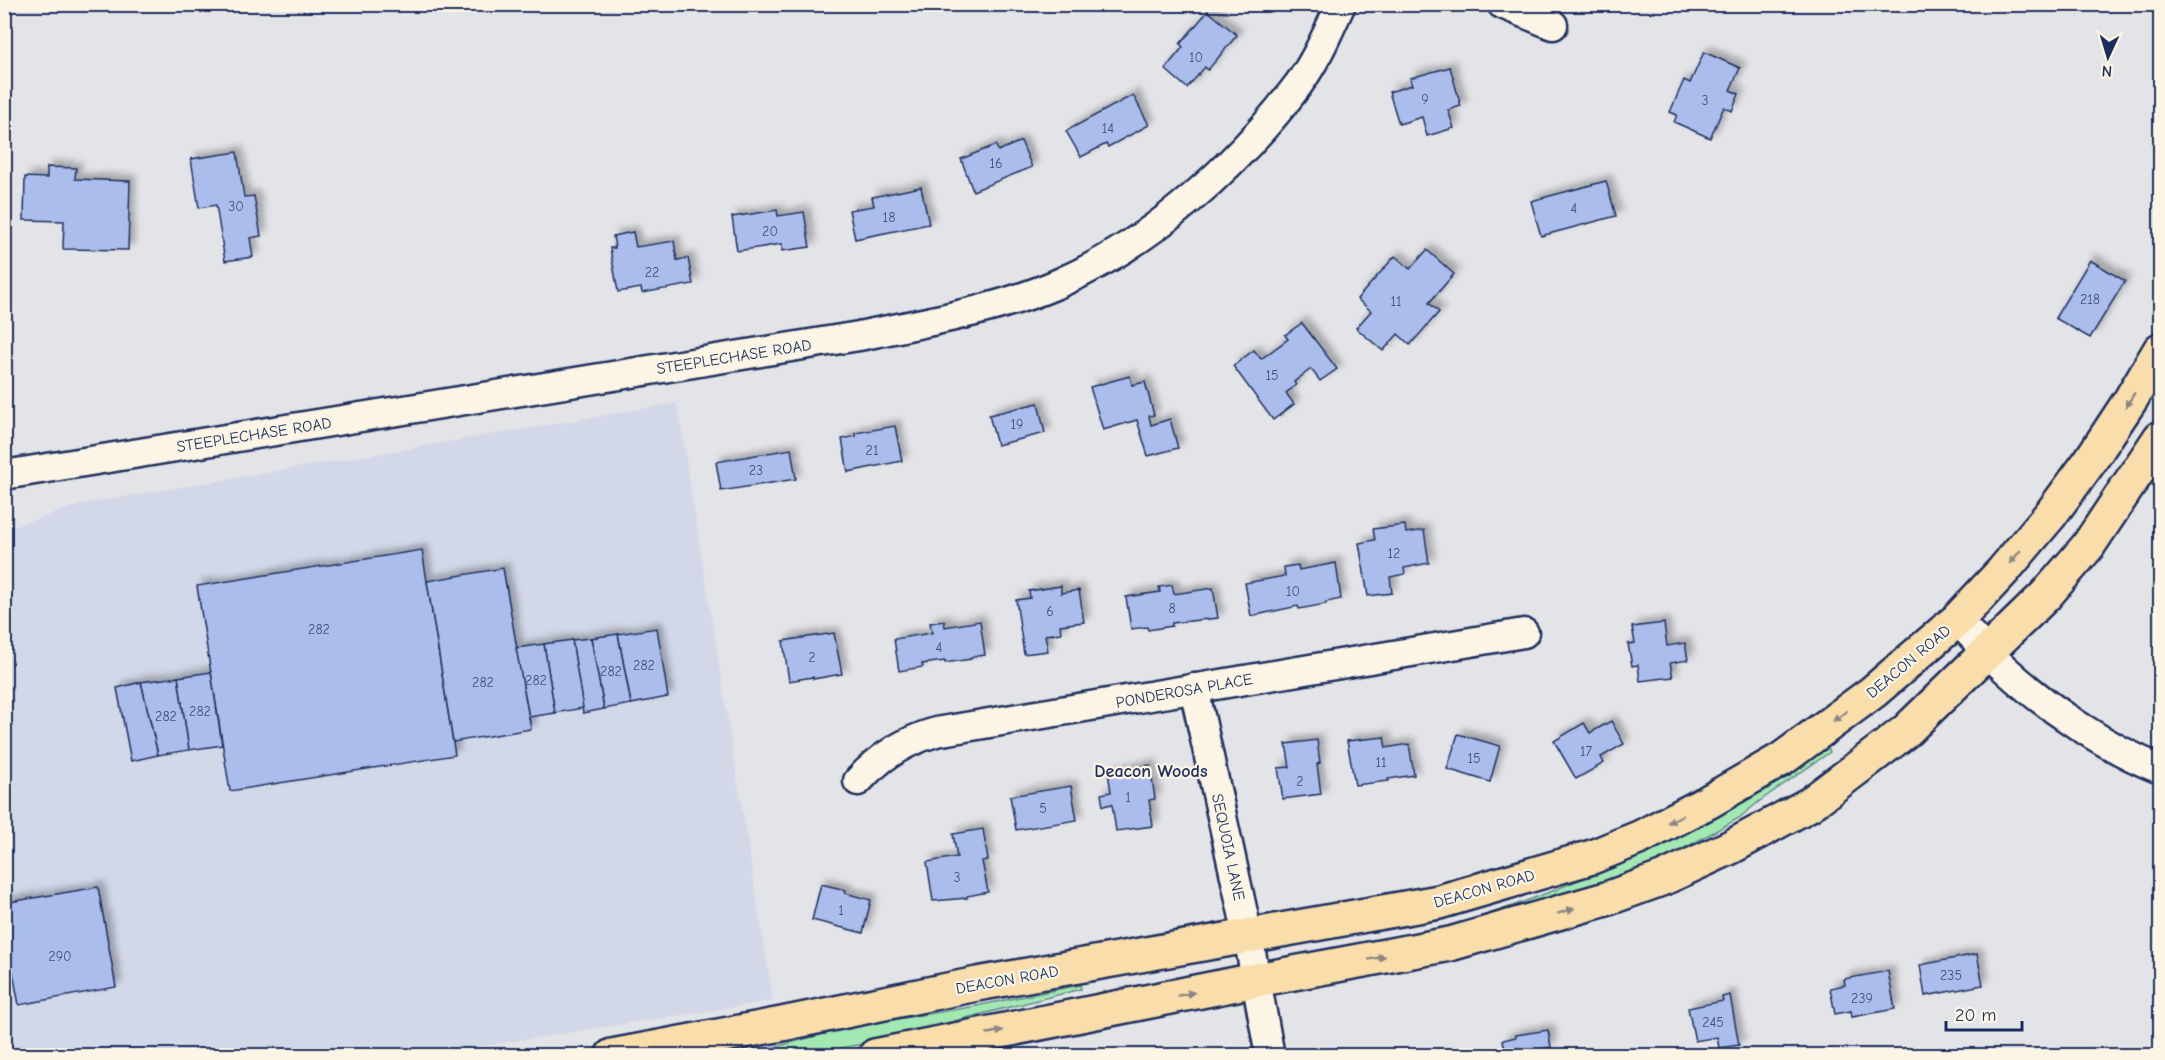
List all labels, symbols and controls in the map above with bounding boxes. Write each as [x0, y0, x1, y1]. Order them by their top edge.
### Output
north arrow [2078, 27, 2138, 87]
house number: 10 [1189, 49, 1203, 66]
text: N [2101, 62, 2113, 80]
house number: 9 [1421, 91, 1429, 108]
house number: 3 [1701, 92, 1709, 109]
house number: 14 [1102, 120, 1114, 137]
house number: 16 [989, 155, 1003, 172]
house number: 30 [228, 198, 244, 215]
house number: 4 [1571, 200, 1578, 217]
house number: 18 [883, 209, 895, 226]
house number: 20 [762, 223, 778, 240]
house number: 22 [645, 264, 659, 281]
house number: 218 [2080, 291, 2100, 308]
house number: 11 [1390, 293, 1402, 310]
street label: STEEPLECHASE ROAD [655, 336, 813, 378]
house number: 15 [1265, 367, 1279, 384]
one-way arrow [2125, 392, 2136, 408]
street label: STEEPLECHASE ROAD [175, 414, 333, 456]
house number: 19 [1011, 416, 1023, 433]
house number: 21 [866, 442, 878, 459]
house number: 23 [749, 462, 763, 479]
house number: 12 [1388, 545, 1400, 562]
one-way arrow [2009, 549, 2022, 564]
house number: 10 [1286, 583, 1300, 600]
house number: 8 [1168, 600, 1176, 617]
house number: 6 [1046, 603, 1054, 620]
house number: 282 [308, 621, 330, 638]
street label: DEACON ROAD [1863, 621, 1954, 702]
house number: 4 [936, 639, 943, 656]
house number: 2 [808, 649, 816, 666]
house number: 282 [633, 657, 655, 674]
house number: 282 [600, 663, 622, 680]
street label: PONDEROSA PLACE [1114, 670, 1254, 712]
house number: 282 [525, 672, 547, 689]
house number: 282 [472, 674, 494, 691]
house number: 282 [189, 703, 211, 720]
house number: 282 [155, 708, 177, 725]
one-way arrow [1833, 710, 1849, 722]
house number: 17 [1580, 743, 1592, 760]
house number: 15 [1467, 750, 1481, 767]
house number: 11 [1375, 754, 1387, 771]
district label: Deacon Woods [1094, 761, 1208, 782]
house number: 2 [1296, 773, 1304, 790]
house number: 1 [1125, 789, 1131, 806]
street label: SEQUOIA LANE [1208, 792, 1248, 903]
house number: 5 [1039, 800, 1047, 817]
one-way arrow [1666, 814, 1683, 824]
street label: DEACON ROAD [1432, 866, 1537, 912]
house number: 3 [953, 869, 961, 886]
house number: 1 [838, 902, 844, 919]
one-way arrow [1558, 906, 1576, 915]
house number: 290 [48, 948, 72, 965]
one-way arrow [1368, 953, 1387, 962]
street label: DEACON ROAD [954, 962, 1060, 998]
house number: 235 [1940, 967, 1962, 984]
one-way arrow [1176, 989, 1195, 998]
house number: 239 [1851, 990, 1873, 1007]
scale bar [1946, 994, 2022, 1032]
text: 20 m [1955, 1005, 1996, 1026]
house number: 245 [1702, 1014, 1724, 1031]
one-way arrow [985, 1027, 1004, 1036]

